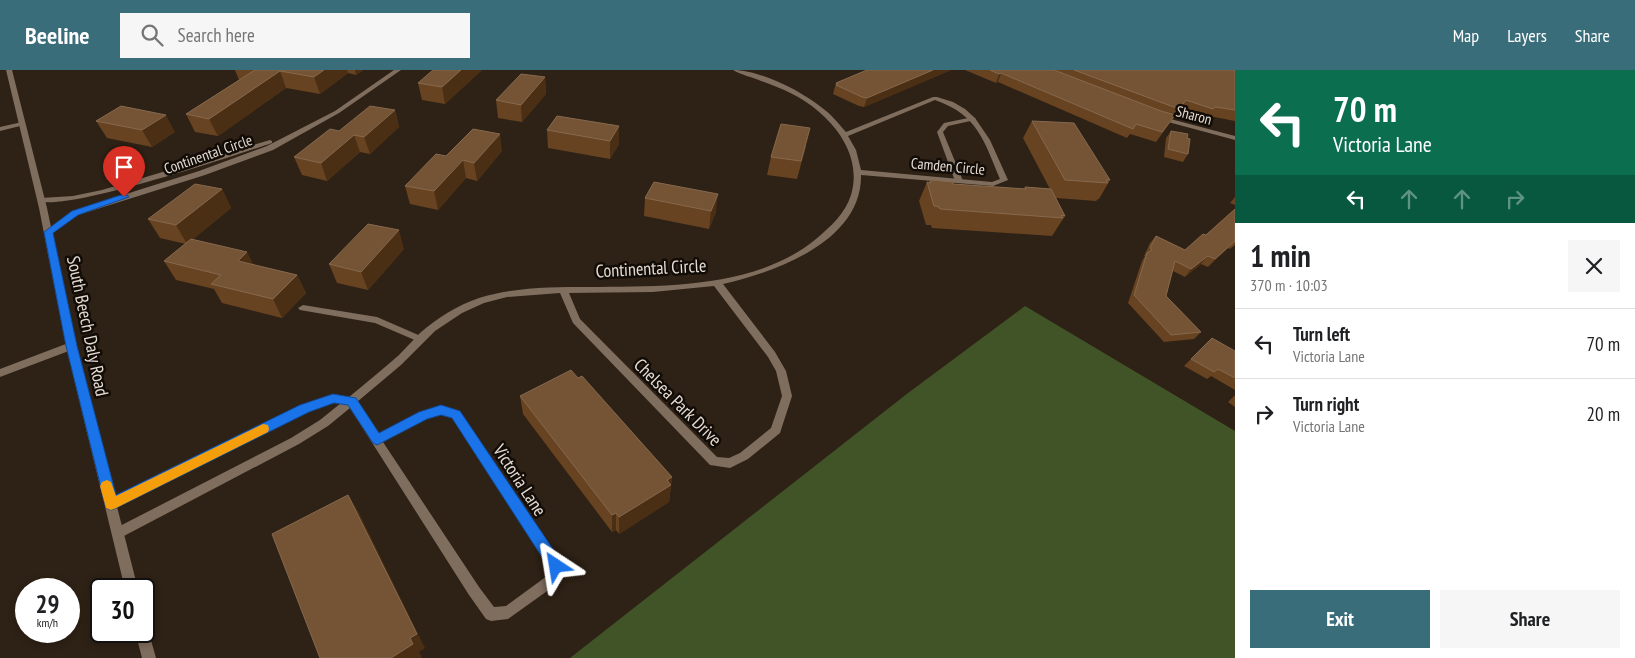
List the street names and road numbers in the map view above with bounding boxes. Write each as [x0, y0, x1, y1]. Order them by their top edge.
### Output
street label: Sharon [1174, 101, 1214, 129]
street label: Continental Circle [161, 130, 255, 178]
street label: Camden Circle [910, 153, 986, 179]
street label: South Beech Daly Road [62, 254, 114, 398]
street label: Continental Circle [595, 254, 707, 282]
street label: Chelsea Park Drive [629, 353, 727, 451]
street label: Victoria Lane [488, 439, 552, 520]

